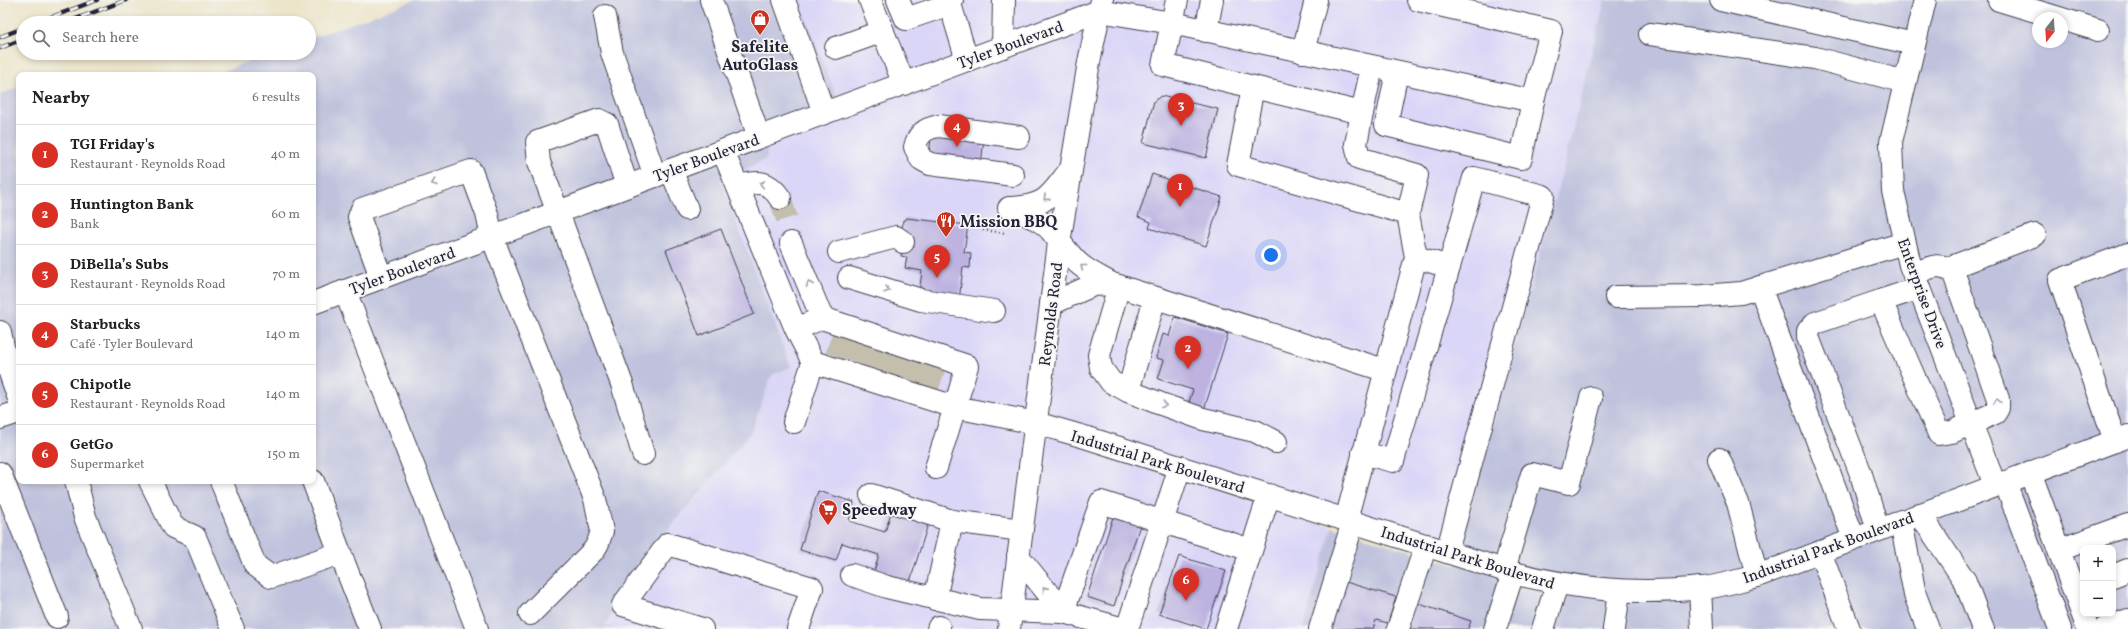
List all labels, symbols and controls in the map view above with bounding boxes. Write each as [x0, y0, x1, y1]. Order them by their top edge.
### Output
shop icon: Safelite AutoGlass [749, 8, 771, 36]
north arrow [2032, 12, 2068, 48]
search box [16, 16, 316, 60]
street label: Tyler Boulevard [955, 16, 1067, 75]
icon: search [30, 27, 52, 49]
text: Search here [62, 28, 139, 49]
place label: Safelite AutoGlass [722, 37, 798, 77]
text: Nearby [32, 87, 90, 110]
text: 6 results [252, 89, 300, 107]
pin: 3 [1168, 93, 1194, 126]
pin: 4 [944, 114, 970, 147]
street label: Tyler Boulevard [651, 129, 763, 188]
text: TGI Friday's [70, 135, 155, 156]
text: 1 [42, 146, 48, 164]
text: 40 m [271, 146, 300, 164]
text: Restaurant · Reynolds Road [70, 156, 226, 174]
pin: 1 [1167, 174, 1193, 207]
one-way arrow [430, 178, 437, 187]
one-way arrow [759, 180, 765, 189]
one-way arrow [1043, 193, 1051, 201]
text: Huntington Bank [70, 195, 194, 216]
text: 2 [42, 206, 48, 224]
text: 60 m [272, 206, 300, 224]
restaurant icon: Mission BBQ [935, 210, 957, 238]
place label: Mission BBQ [960, 212, 1058, 234]
text: Bank [70, 216, 99, 234]
street label: Enterprise Drive [1891, 235, 1951, 352]
street label: Tyler Boulevard [347, 242, 459, 301]
pin: 5 [924, 245, 950, 278]
your location [1261, 245, 1281, 265]
text: DiBella’s Subs [70, 255, 169, 276]
street label: Reynolds Road [1035, 261, 1069, 367]
one-way arrow [1081, 265, 1088, 272]
text: 3 [42, 266, 48, 284]
text: 70 m [272, 266, 300, 284]
text: Restaurant · Reynolds Road [70, 276, 226, 294]
one-way arrow [806, 281, 814, 289]
one-way arrow [883, 285, 890, 294]
text: Starbucks [70, 315, 140, 336]
text: 4 [41, 326, 49, 344]
text: 140 m [266, 326, 300, 344]
text: Café · Tyler Boulevard [70, 336, 193, 354]
pin: 2 [1175, 336, 1201, 369]
text: Chipotle [70, 375, 131, 396]
text: 5 [42, 386, 48, 404]
text: 140 m [266, 386, 300, 404]
text: Restaurant · Reynolds Road [70, 396, 226, 414]
one-way arrow [1993, 398, 2002, 404]
one-way arrow [1160, 401, 1167, 409]
street label: Industrial Park Boulevard [1068, 426, 1247, 500]
text: GetGo [70, 435, 113, 456]
text: 6 [41, 446, 49, 464]
text: 150 m [267, 446, 300, 464]
text: Supermarket [70, 456, 145, 474]
supermarket icon: Speedway [817, 498, 839, 526]
place label: Speedway [842, 500, 917, 522]
street label: Industrial Park Boulevard [1740, 508, 1917, 590]
street label: Industrial Park Boulevard [1378, 522, 1557, 596]
map controls [2080, 545, 2116, 617]
button: + [2080, 545, 2116, 581]
pin: 6 [1173, 568, 1199, 601]
button: − [2080, 581, 2116, 617]
one-way arrow [1043, 587, 1050, 594]

